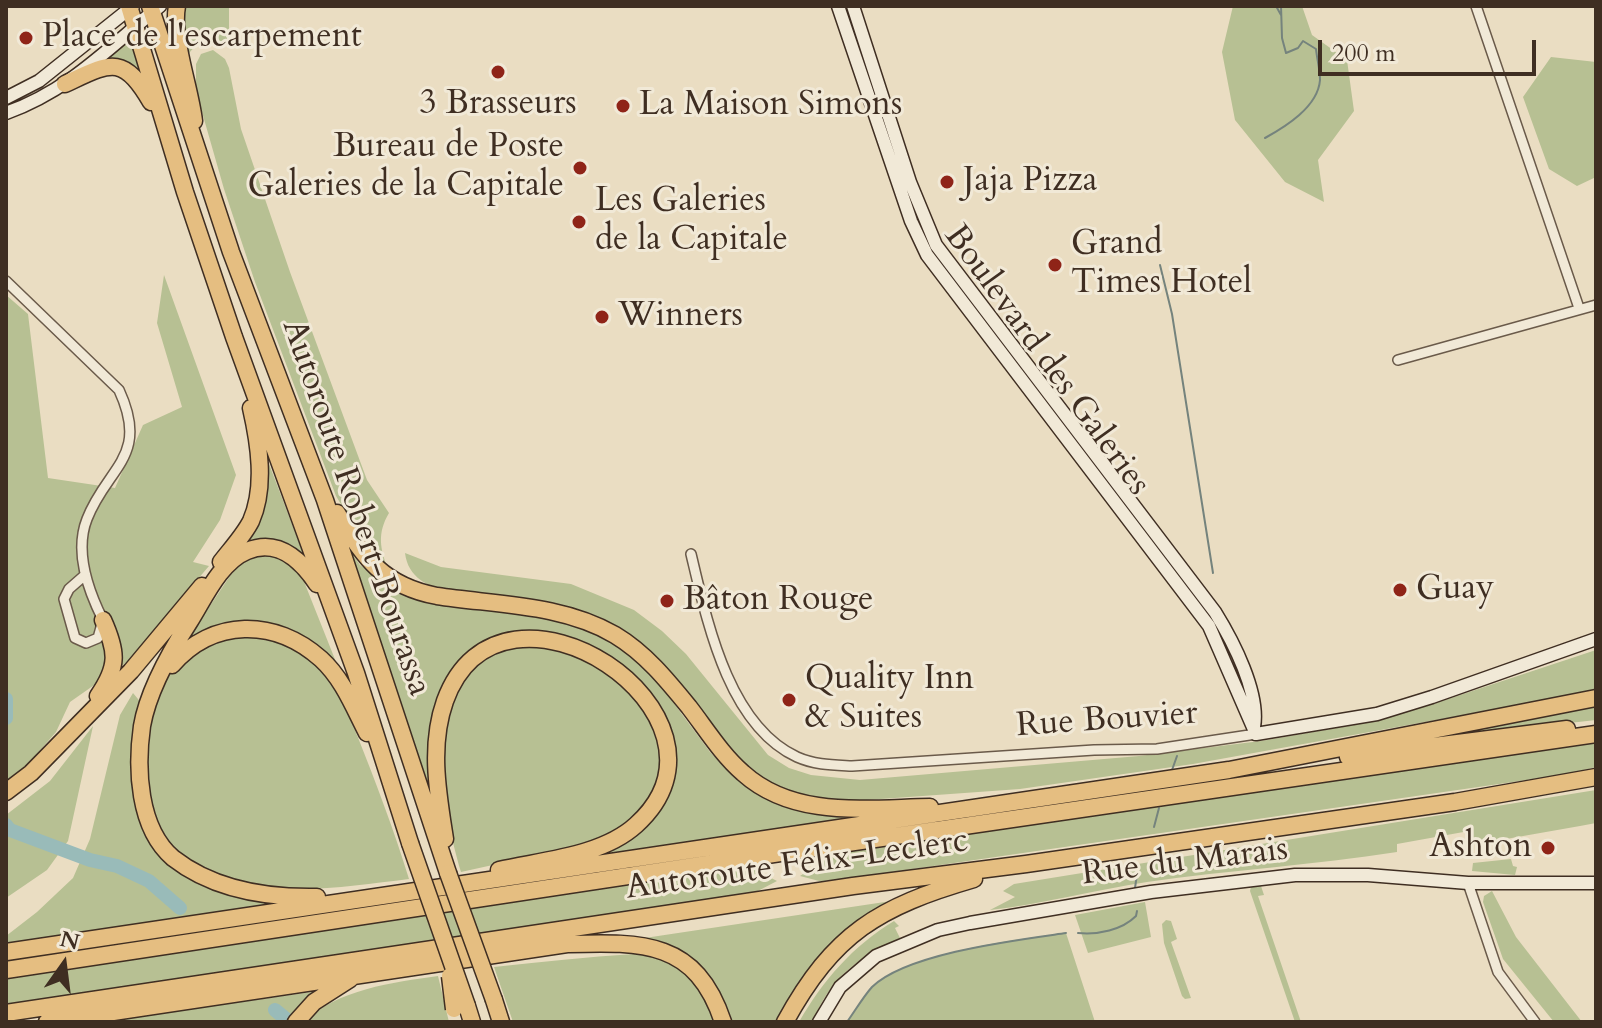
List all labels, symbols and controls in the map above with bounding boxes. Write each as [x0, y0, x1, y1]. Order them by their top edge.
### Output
place label: Place de l'escarpement [42, 18, 362, 58]
scale bar [1322, 24, 1540, 74]
marker: Place de l'escarpement [17, 29, 35, 47]
text: 200 m [1332, 37, 1396, 70]
marker: 3 Brasseurs [489, 63, 507, 81]
place label: 3 Brasseurs [419, 85, 577, 125]
place label: La Maison Simons [639, 86, 902, 126]
marker: La Maison Simons [614, 97, 632, 115]
place label: Bureau de Poste Galeries de la Capitale [247, 128, 564, 208]
marker: Bureau de Poste Galeries de la Capitale [571, 159, 589, 177]
place label: Jaja Pizza [963, 162, 1097, 202]
marker: Jaja Pizza [938, 173, 956, 191]
place label: Les Galeries de la Capitale [595, 182, 788, 262]
marker: Les Galeries de la Capitale [570, 213, 588, 231]
street label: Boulevard des Galeries [934, 218, 1158, 504]
place label: Grand Times Hotel [1071, 225, 1252, 304]
marker: Grand Times Hotel [1046, 256, 1064, 274]
place label: Winners [618, 297, 743, 337]
marker: Winners [593, 308, 611, 326]
street label: Autoroute Robert-Bourassa [271, 314, 439, 702]
place label: Guay [1416, 570, 1494, 610]
place label: Bâton Rouge [683, 581, 873, 621]
marker: Guay [1391, 581, 1409, 599]
marker: Bâton Rouge [658, 592, 676, 610]
place label: Quality Inn & Suites [805, 660, 974, 740]
marker: Quality Inn & Suites [780, 691, 798, 709]
street label: Rue Bouvier [1015, 694, 1199, 748]
street label: Autoroute Félix-Leclerc [623, 822, 971, 910]
place label: Ashton [1429, 828, 1532, 868]
street label: Rue du Marais [1080, 830, 1290, 896]
marker: Ashton [1539, 839, 1557, 857]
north arrow [24, 924, 104, 1004]
text: N [57, 924, 83, 958]

